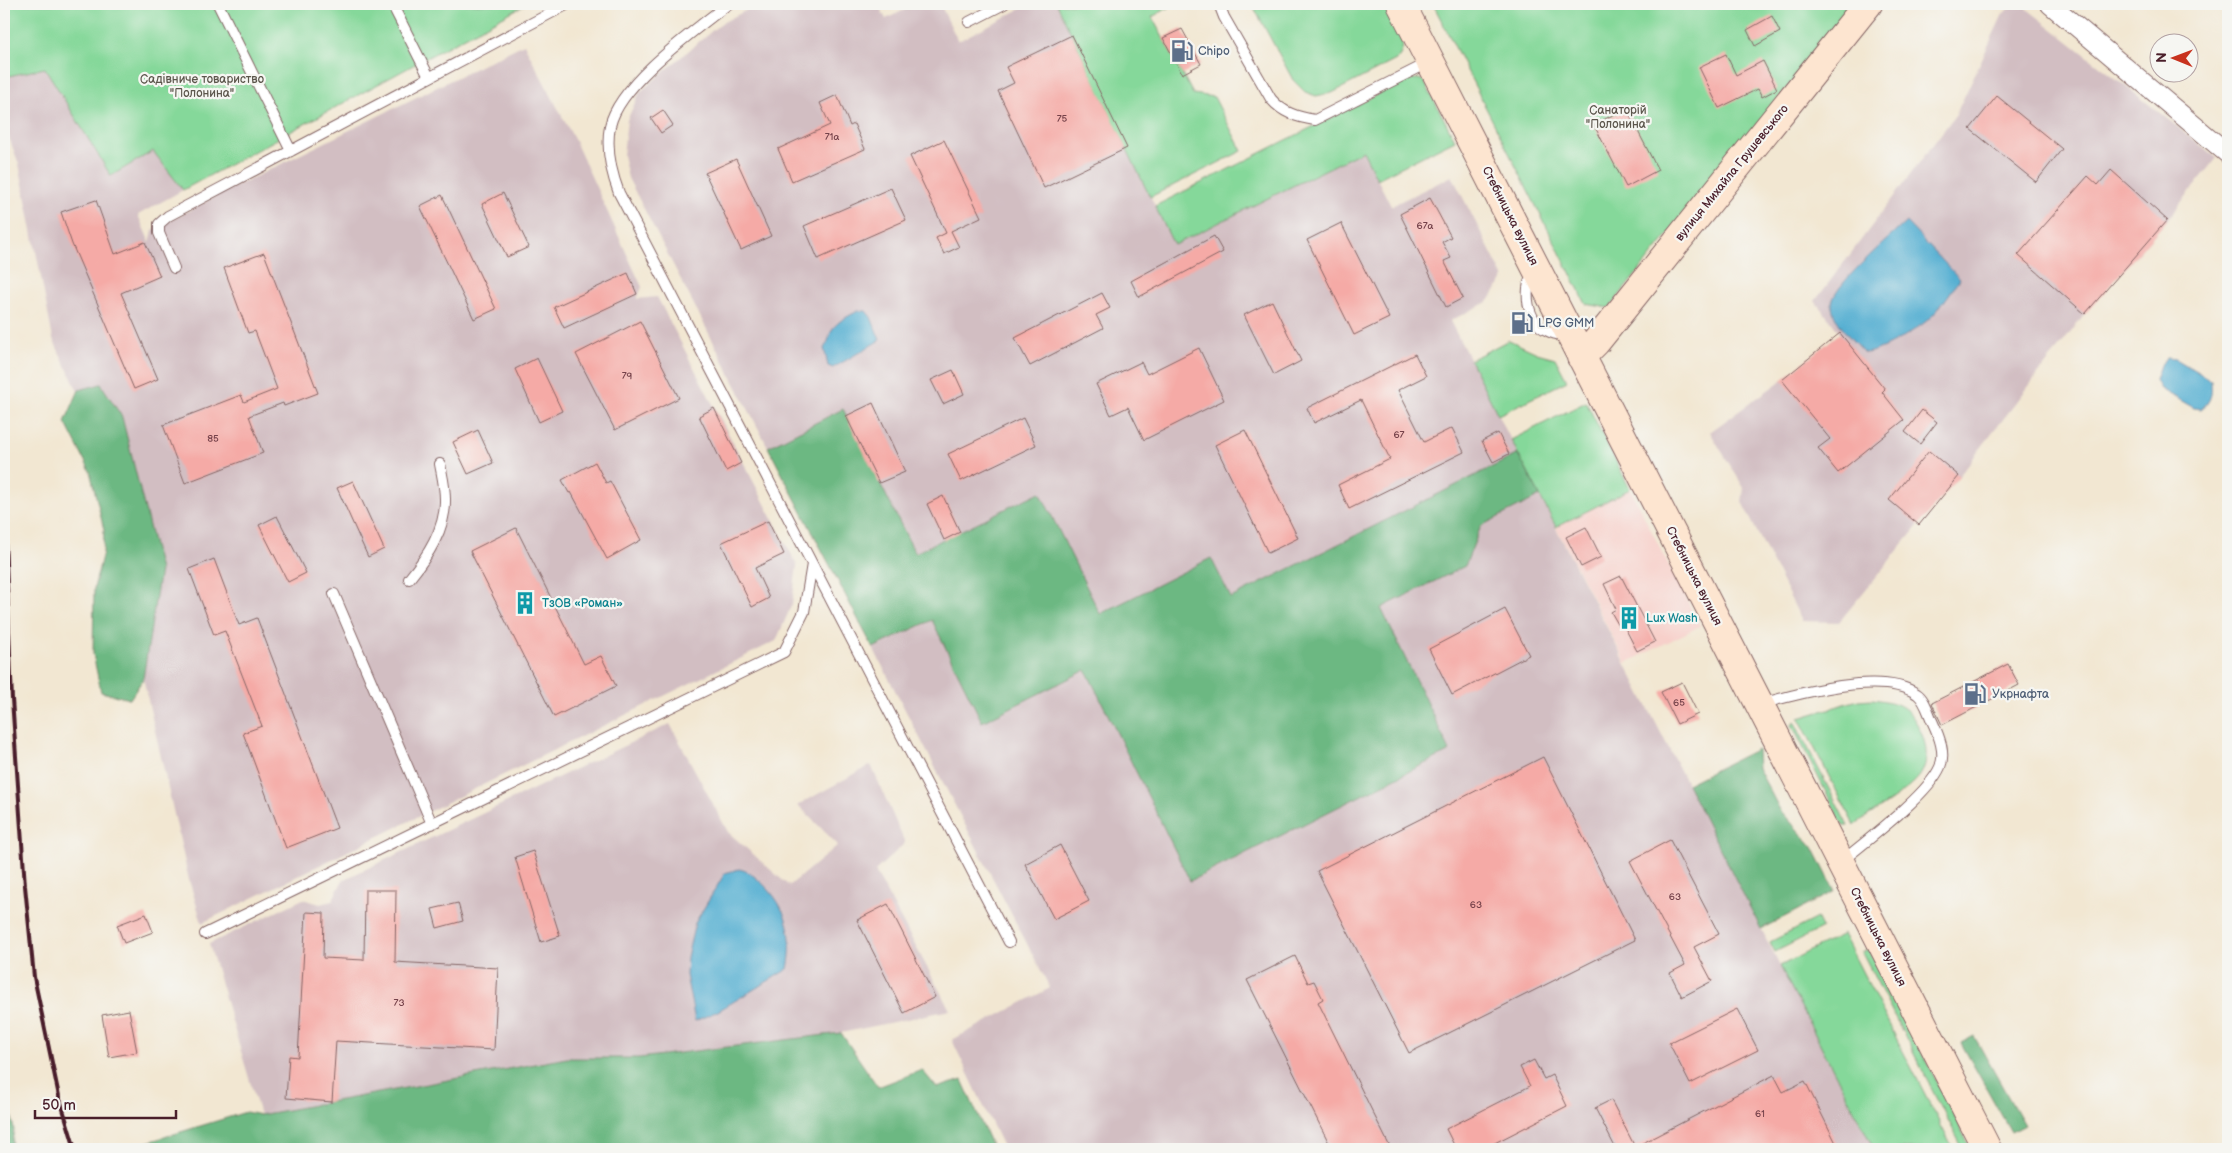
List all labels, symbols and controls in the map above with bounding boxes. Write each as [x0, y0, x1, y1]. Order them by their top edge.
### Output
north arrow [2150, 32, 2200, 82]
fuel station icon: Chipo [1169, 38, 1195, 64]
place label: Chipo [1198, 44, 1230, 59]
text: N [2153, 52, 2170, 63]
park label: Садівниче товариство "Полонина" [140, 72, 264, 101]
street label: вулиця Михайла Грушевського [1672, 102, 1792, 244]
park label: Санаторій "Полонина" [1586, 103, 1650, 132]
house number: 75 [1057, 113, 1068, 125]
house number: 71а [825, 131, 839, 143]
street label: Стебницька вулиця [1479, 164, 1542, 268]
house number: 67а [1417, 220, 1434, 232]
fuel station icon: LPG GMM [1509, 310, 1535, 336]
place label: LPG GMM [1538, 316, 1594, 331]
house number: 79 [622, 370, 633, 382]
house number: 67 [1393, 429, 1405, 441]
house number: 85 [207, 433, 219, 445]
street label: Стебницька вулиця [1663, 524, 1726, 628]
building icon: ТзОВ «Роман» [512, 590, 538, 616]
place label: ТзОВ «Роман» [542, 596, 623, 611]
building icon: Lux Wash [1616, 605, 1642, 631]
place label: Lux Wash [1646, 611, 1698, 626]
fuel station icon: Укрнафта [1962, 681, 1988, 707]
place label: Укрнафта [1992, 687, 2049, 702]
house number: 65 [1673, 697, 1685, 709]
street label: Стебницька вулиця [1847, 885, 1910, 989]
house number: 63 [1669, 891, 1681, 903]
house number: 63 [1470, 899, 1482, 911]
house number: 73 [393, 997, 405, 1009]
scale bar [35, 1088, 176, 1120]
text: 50 m [42, 1096, 76, 1115]
house number: 61 [1755, 1108, 1765, 1120]

